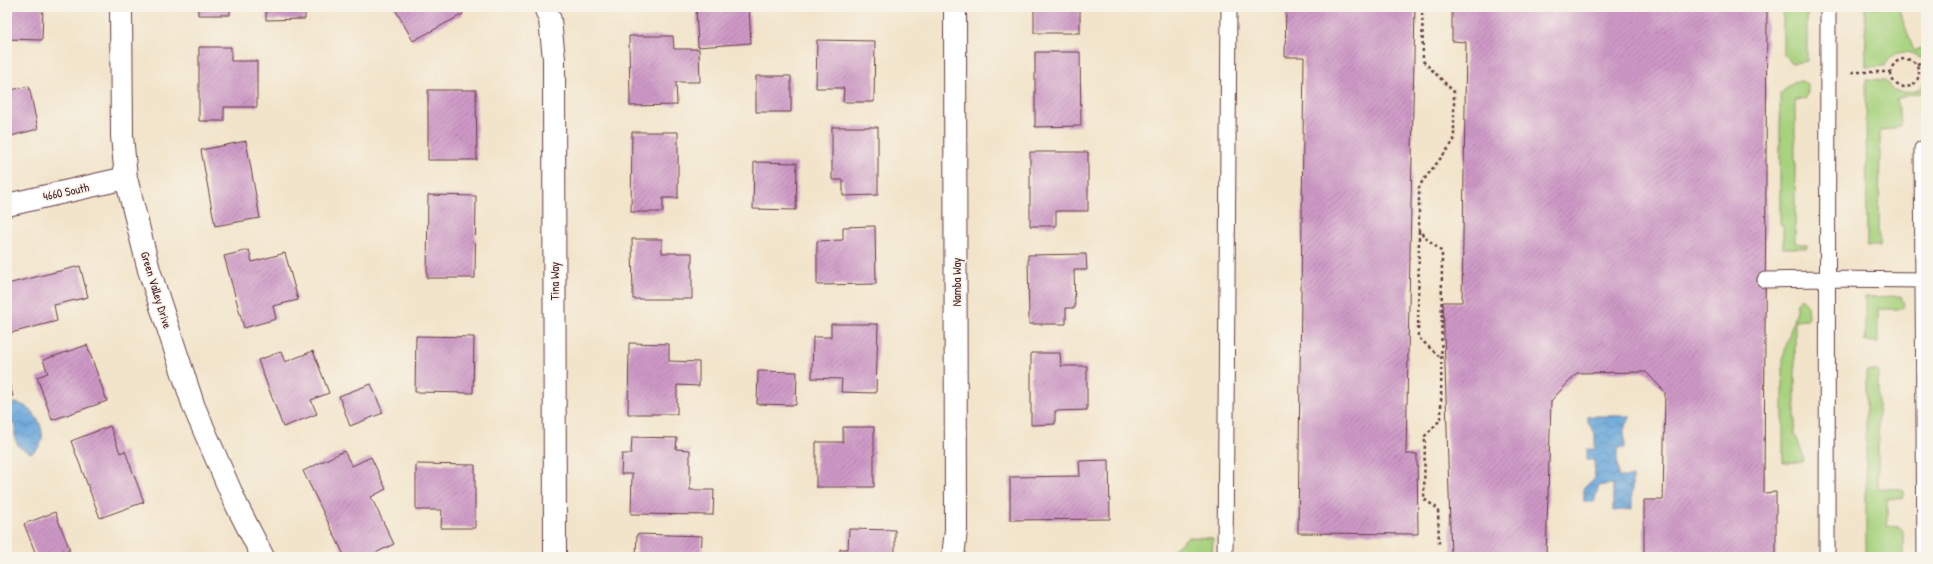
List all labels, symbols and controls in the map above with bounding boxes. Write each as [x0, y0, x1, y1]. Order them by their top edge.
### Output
street label: 4660 South [41, 178, 90, 205]
street label: Green Valley Drive [137, 249, 176, 331]
street label: Namba Way [948, 258, 965, 306]
street label: Tina Way [546, 262, 563, 300]

